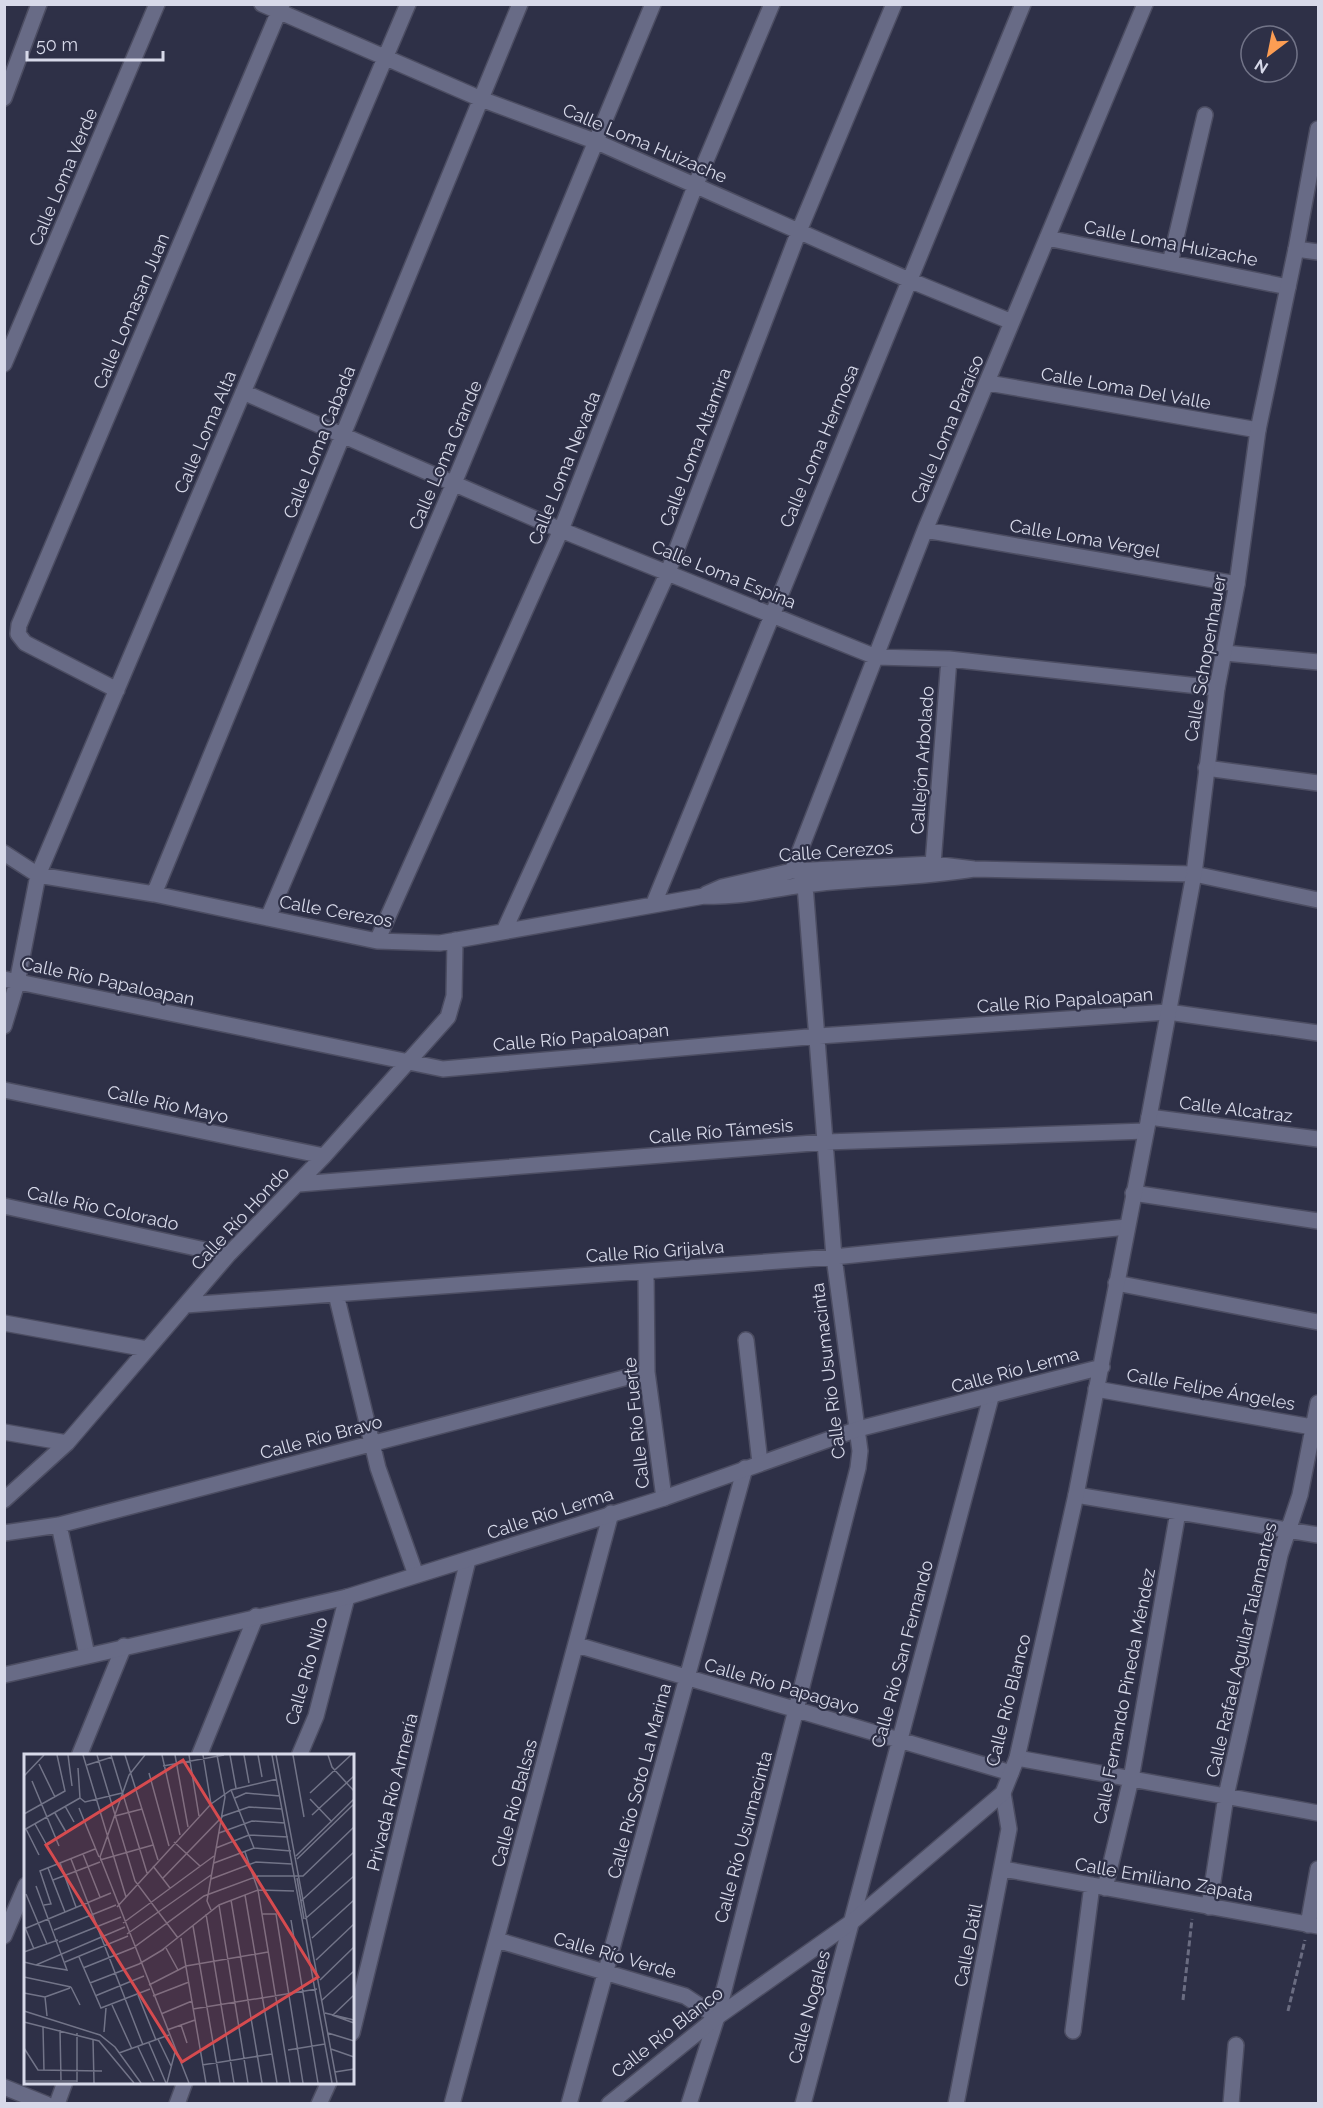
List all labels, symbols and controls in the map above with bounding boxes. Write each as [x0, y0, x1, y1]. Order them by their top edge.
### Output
scale bar [27, 24, 164, 62]
north arrow [1239, 24, 1299, 84]
text: 50 m [36, 34, 78, 55]
text: N [1251, 55, 1272, 78]
street label: Calle Loma Huizache [560, 99, 731, 187]
street label: Calle Loma Verde [24, 104, 102, 249]
street label: Calle Loma Huizache [1082, 216, 1260, 270]
street label: Calle Lomasan Juan [89, 230, 173, 392]
street label: Calle Loma Paraíso [906, 351, 988, 506]
street label: Calle Loma Hermosa [775, 361, 863, 531]
street label: Calle Loma Cabada [279, 362, 359, 522]
street label: Calle Loma Del Valle [1039, 363, 1213, 413]
street label: Calle Loma Altamira [655, 365, 735, 529]
street label: Calle Loma Alta [170, 367, 240, 497]
street label: Calle Loma Grande [404, 377, 486, 533]
street label: Calle Loma Nevada [524, 388, 604, 548]
street label: Calle Loma Vergel [1008, 514, 1162, 562]
street label: Calle Loma Espina [649, 535, 799, 613]
street label: Calle Schopenhauer [1180, 572, 1230, 743]
street label: Callejón Arbolado [906, 685, 938, 835]
street label: Calle Cerezos [778, 837, 894, 865]
street label: Calle Cerezos [278, 891, 395, 931]
street label: Calle Río Papaloapan [19, 952, 197, 1010]
street label: Calle Río Papaloapan [976, 983, 1154, 1017]
street label: Calle Río Papaloapan [492, 1019, 670, 1055]
street label: Calle Río Mayo [105, 1081, 231, 1127]
street label: Calle Alcatraz [1178, 1092, 1294, 1126]
street label: Calle Río Támesis [648, 1114, 794, 1148]
street label: Calle Río Hondo [187, 1162, 294, 1274]
street label: Calle Río Colorado [25, 1182, 181, 1234]
street label: Calle Río Grijalva [585, 1236, 725, 1266]
street label: Calle Río Usumacinta [807, 1282, 849, 1460]
street label: Calle Río Lerma [949, 1343, 1081, 1397]
street label: Calle Río Fuerte [619, 1356, 653, 1490]
street label: Calle Felipe Ángeles [1125, 1363, 1297, 1414]
street label: Calle Río Bravo [258, 1411, 385, 1463]
street label: Calle Río Lerma [484, 1483, 616, 1543]
street label: Calle Rafael Aguilar Talamantes [1201, 1520, 1281, 1779]
street label: Calle Río San Fernando [867, 1558, 937, 1750]
street label: Calle Fernando Pineda Méndez [1089, 1566, 1159, 1826]
street label: Calle Río Nilo [281, 1614, 332, 1727]
street label: Calle Río Blanco [981, 1631, 1035, 1768]
street label: Calle Río Papagayo [702, 1654, 862, 1718]
street label: Calle Río Soto La Marina [603, 1681, 675, 1881]
street label: Privada Río Armería [362, 1711, 422, 1873]
street label: Calle Río Balsas [487, 1736, 541, 1869]
street label: Calle Río Usumacinta [710, 1749, 776, 1925]
inset map [24, 1754, 354, 2084]
street label: Calle Emiliano Zapata [1073, 1853, 1255, 1905]
street label: Calle Dátil [950, 1901, 986, 1988]
street label: Calle Río Verde [551, 1927, 679, 1983]
street label: Calle Nogales [784, 1948, 834, 2066]
street label: Calle Río Blanco [607, 1982, 727, 2082]

